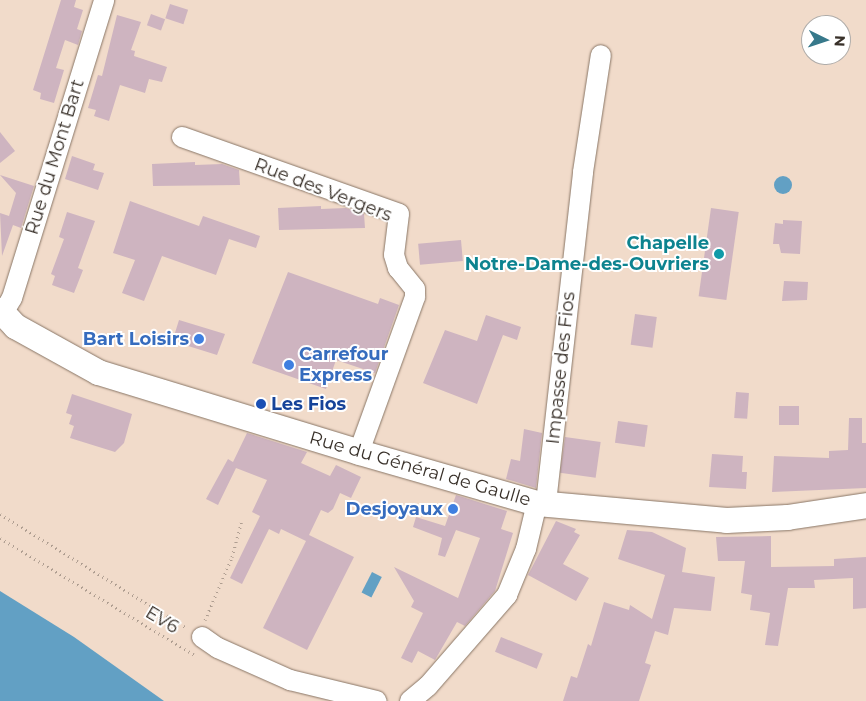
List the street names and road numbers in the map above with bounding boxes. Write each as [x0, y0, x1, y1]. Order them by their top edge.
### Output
street label: Rue du Mont Bart [21, 77, 89, 237]
street label: Rue des Vergers [251, 154, 395, 226]
street label: Impasse des Fios [542, 291, 580, 445]
street label: Rue du Général de Gaulle [307, 427, 533, 511]
street label: EV6 [141, 602, 183, 638]

